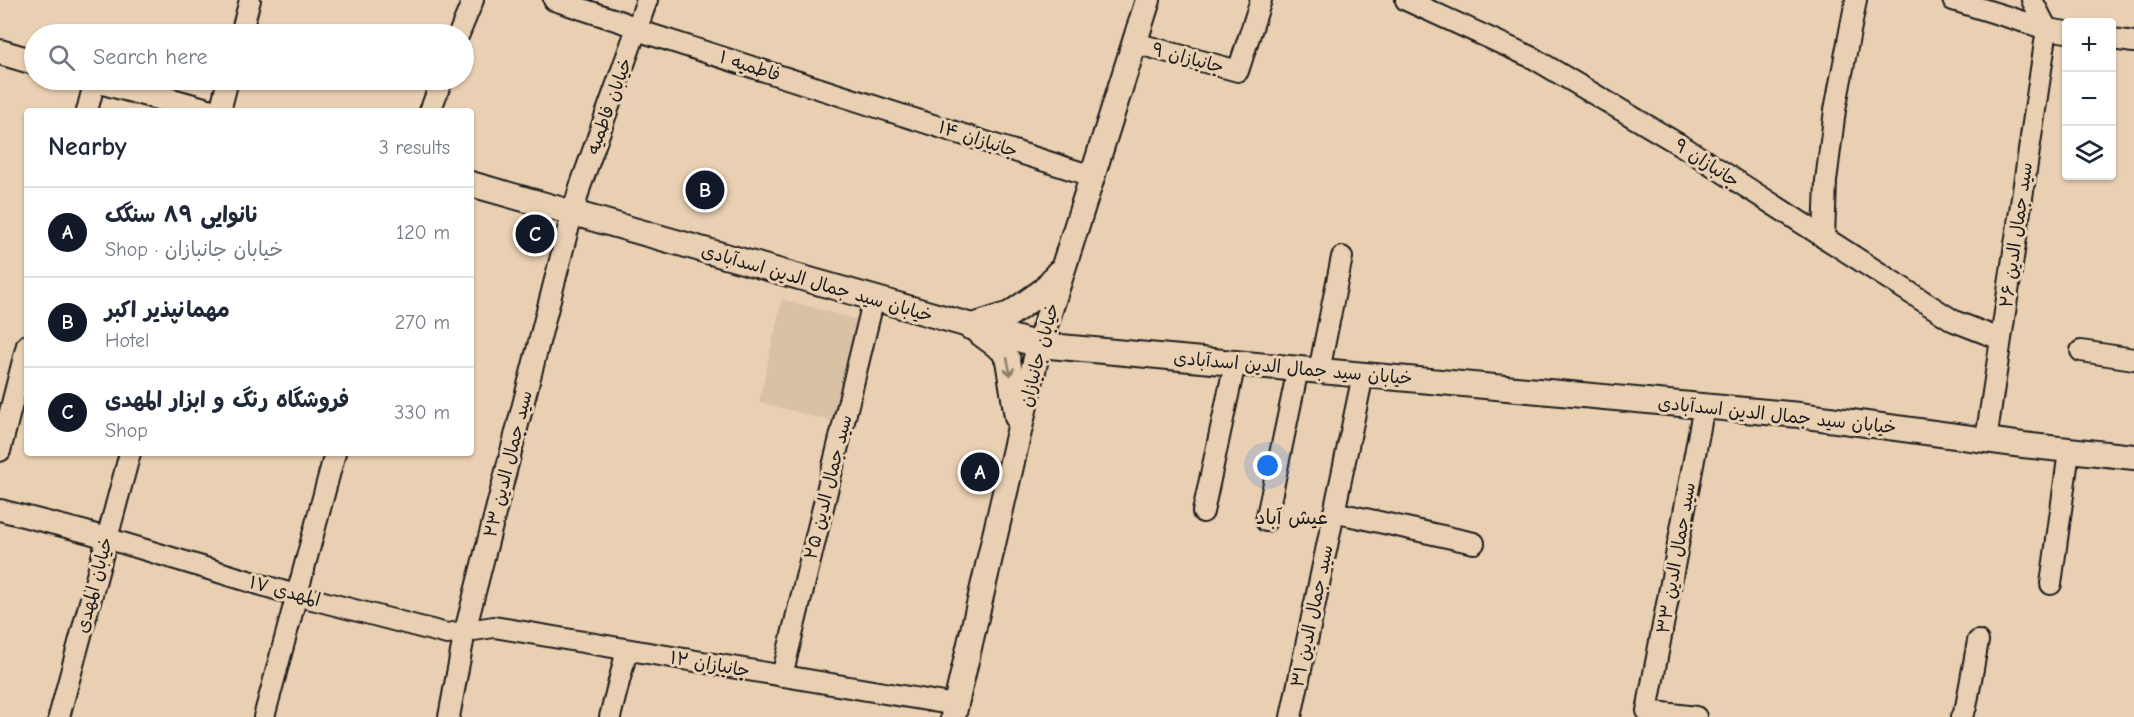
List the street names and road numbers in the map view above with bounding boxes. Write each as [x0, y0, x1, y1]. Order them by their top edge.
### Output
street label: جانبازان ۹ [1150, 39, 1226, 78]
street label: فاطمیه ۱ [717, 47, 783, 86]
street label: خیابان فاطمیه [582, 55, 637, 157]
street label: جانبازان ۱۴ [936, 117, 1020, 162]
street label: جانبازان ۹ [1670, 135, 1743, 192]
street label: سید جمال الدین ۲۶ [1996, 161, 2037, 309]
street label: خیابان سید جمال الدین اسدآبادی [699, 240, 935, 327]
street label: خیابان جانبازان [1016, 301, 1063, 409]
street label: خیابان سید جمال الدین اسدآبادی [1173, 348, 1413, 389]
street label: سید جمال الدین ۲۳ [480, 388, 537, 540]
street label: خیابان سید جمال الدین اسدآبادی [1657, 393, 1897, 438]
street label: سید جمال الدین ۲۵ [800, 413, 857, 562]
street label: سید جمال الدین ۳۳ [1653, 481, 1700, 635]
street label: خیابان المهدی [72, 535, 117, 635]
street label: سید جمال الدین ۳۱ [1287, 543, 1338, 689]
street label: المهدی ۱۷ [247, 572, 323, 611]
street label: جانبازان ۱۲ [668, 647, 751, 682]

